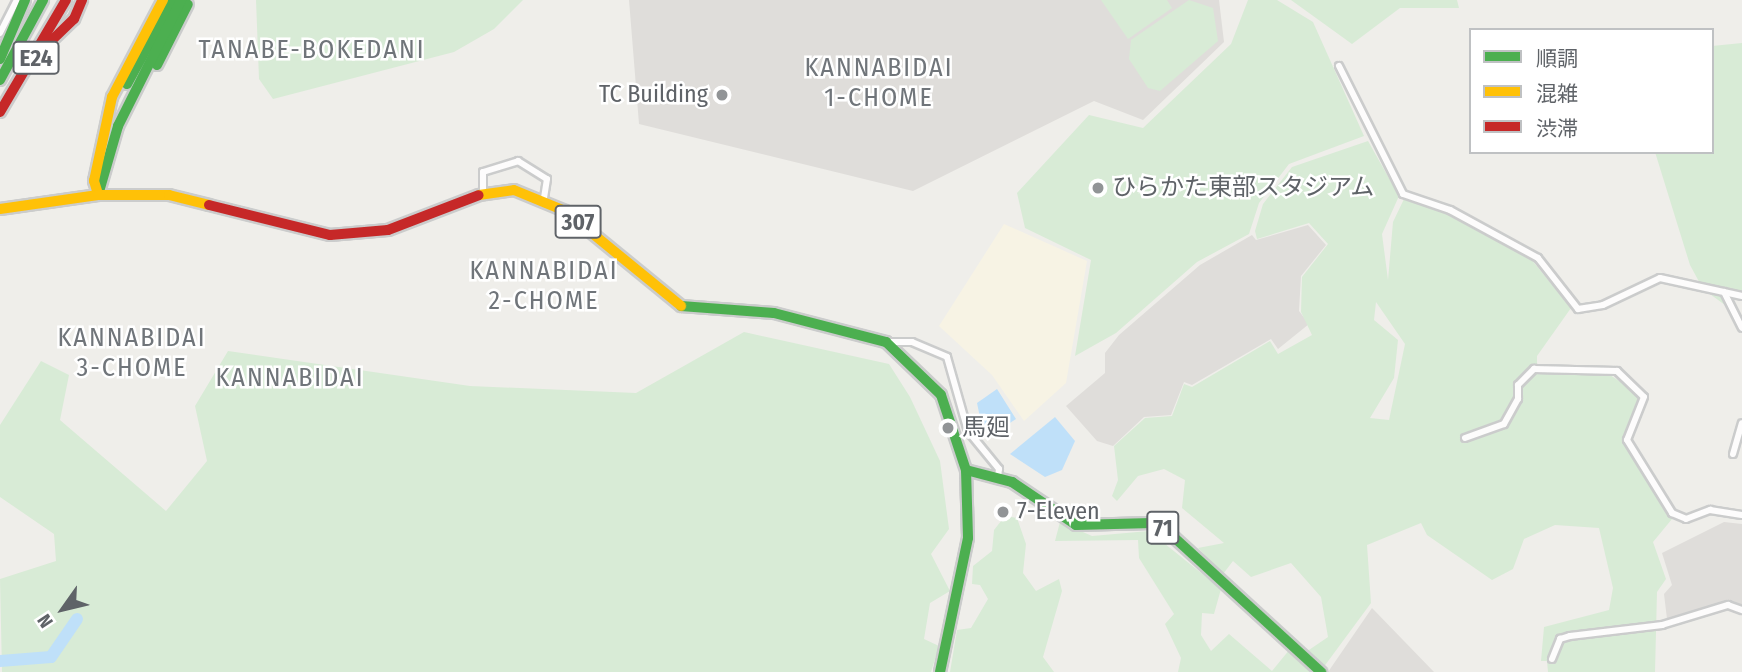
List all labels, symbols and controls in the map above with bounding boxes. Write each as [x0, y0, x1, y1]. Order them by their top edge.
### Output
legend [1469, 28, 1714, 154]
district label: TANABE-BOKEDANI [200, 34, 424, 66]
road number: E24 [12, 39, 60, 78]
text: 順調 [1536, 46, 1578, 72]
district label: KANNABIDAI 1-CHOME [806, 52, 952, 114]
place label: TC Building [599, 81, 708, 109]
text: 混雑 [1536, 81, 1578, 107]
marker: TC Building [714, 87, 730, 103]
text: 渋滞 [1536, 116, 1578, 142]
place label: ひらかた東部スタジアム [1112, 174, 1376, 202]
marker: ひらかた東部スタジアム [1090, 180, 1106, 196]
road number: 307 [554, 202, 602, 242]
district label: KANNABIDAI 2-CHOME [471, 255, 617, 316]
district label: KANNABIDAI 3-CHOME [59, 322, 205, 384]
district label: KANNABIDAI [217, 362, 363, 394]
place label: 馬廻 [962, 414, 1010, 442]
marker: 馬廻 [940, 420, 956, 436]
place label: 7-Eleven [1017, 498, 1100, 526]
marker: 7-Eleven [995, 504, 1011, 520]
road number: 71 [1146, 508, 1180, 548]
north arrow [28, 574, 98, 644]
text: N [32, 610, 58, 632]

